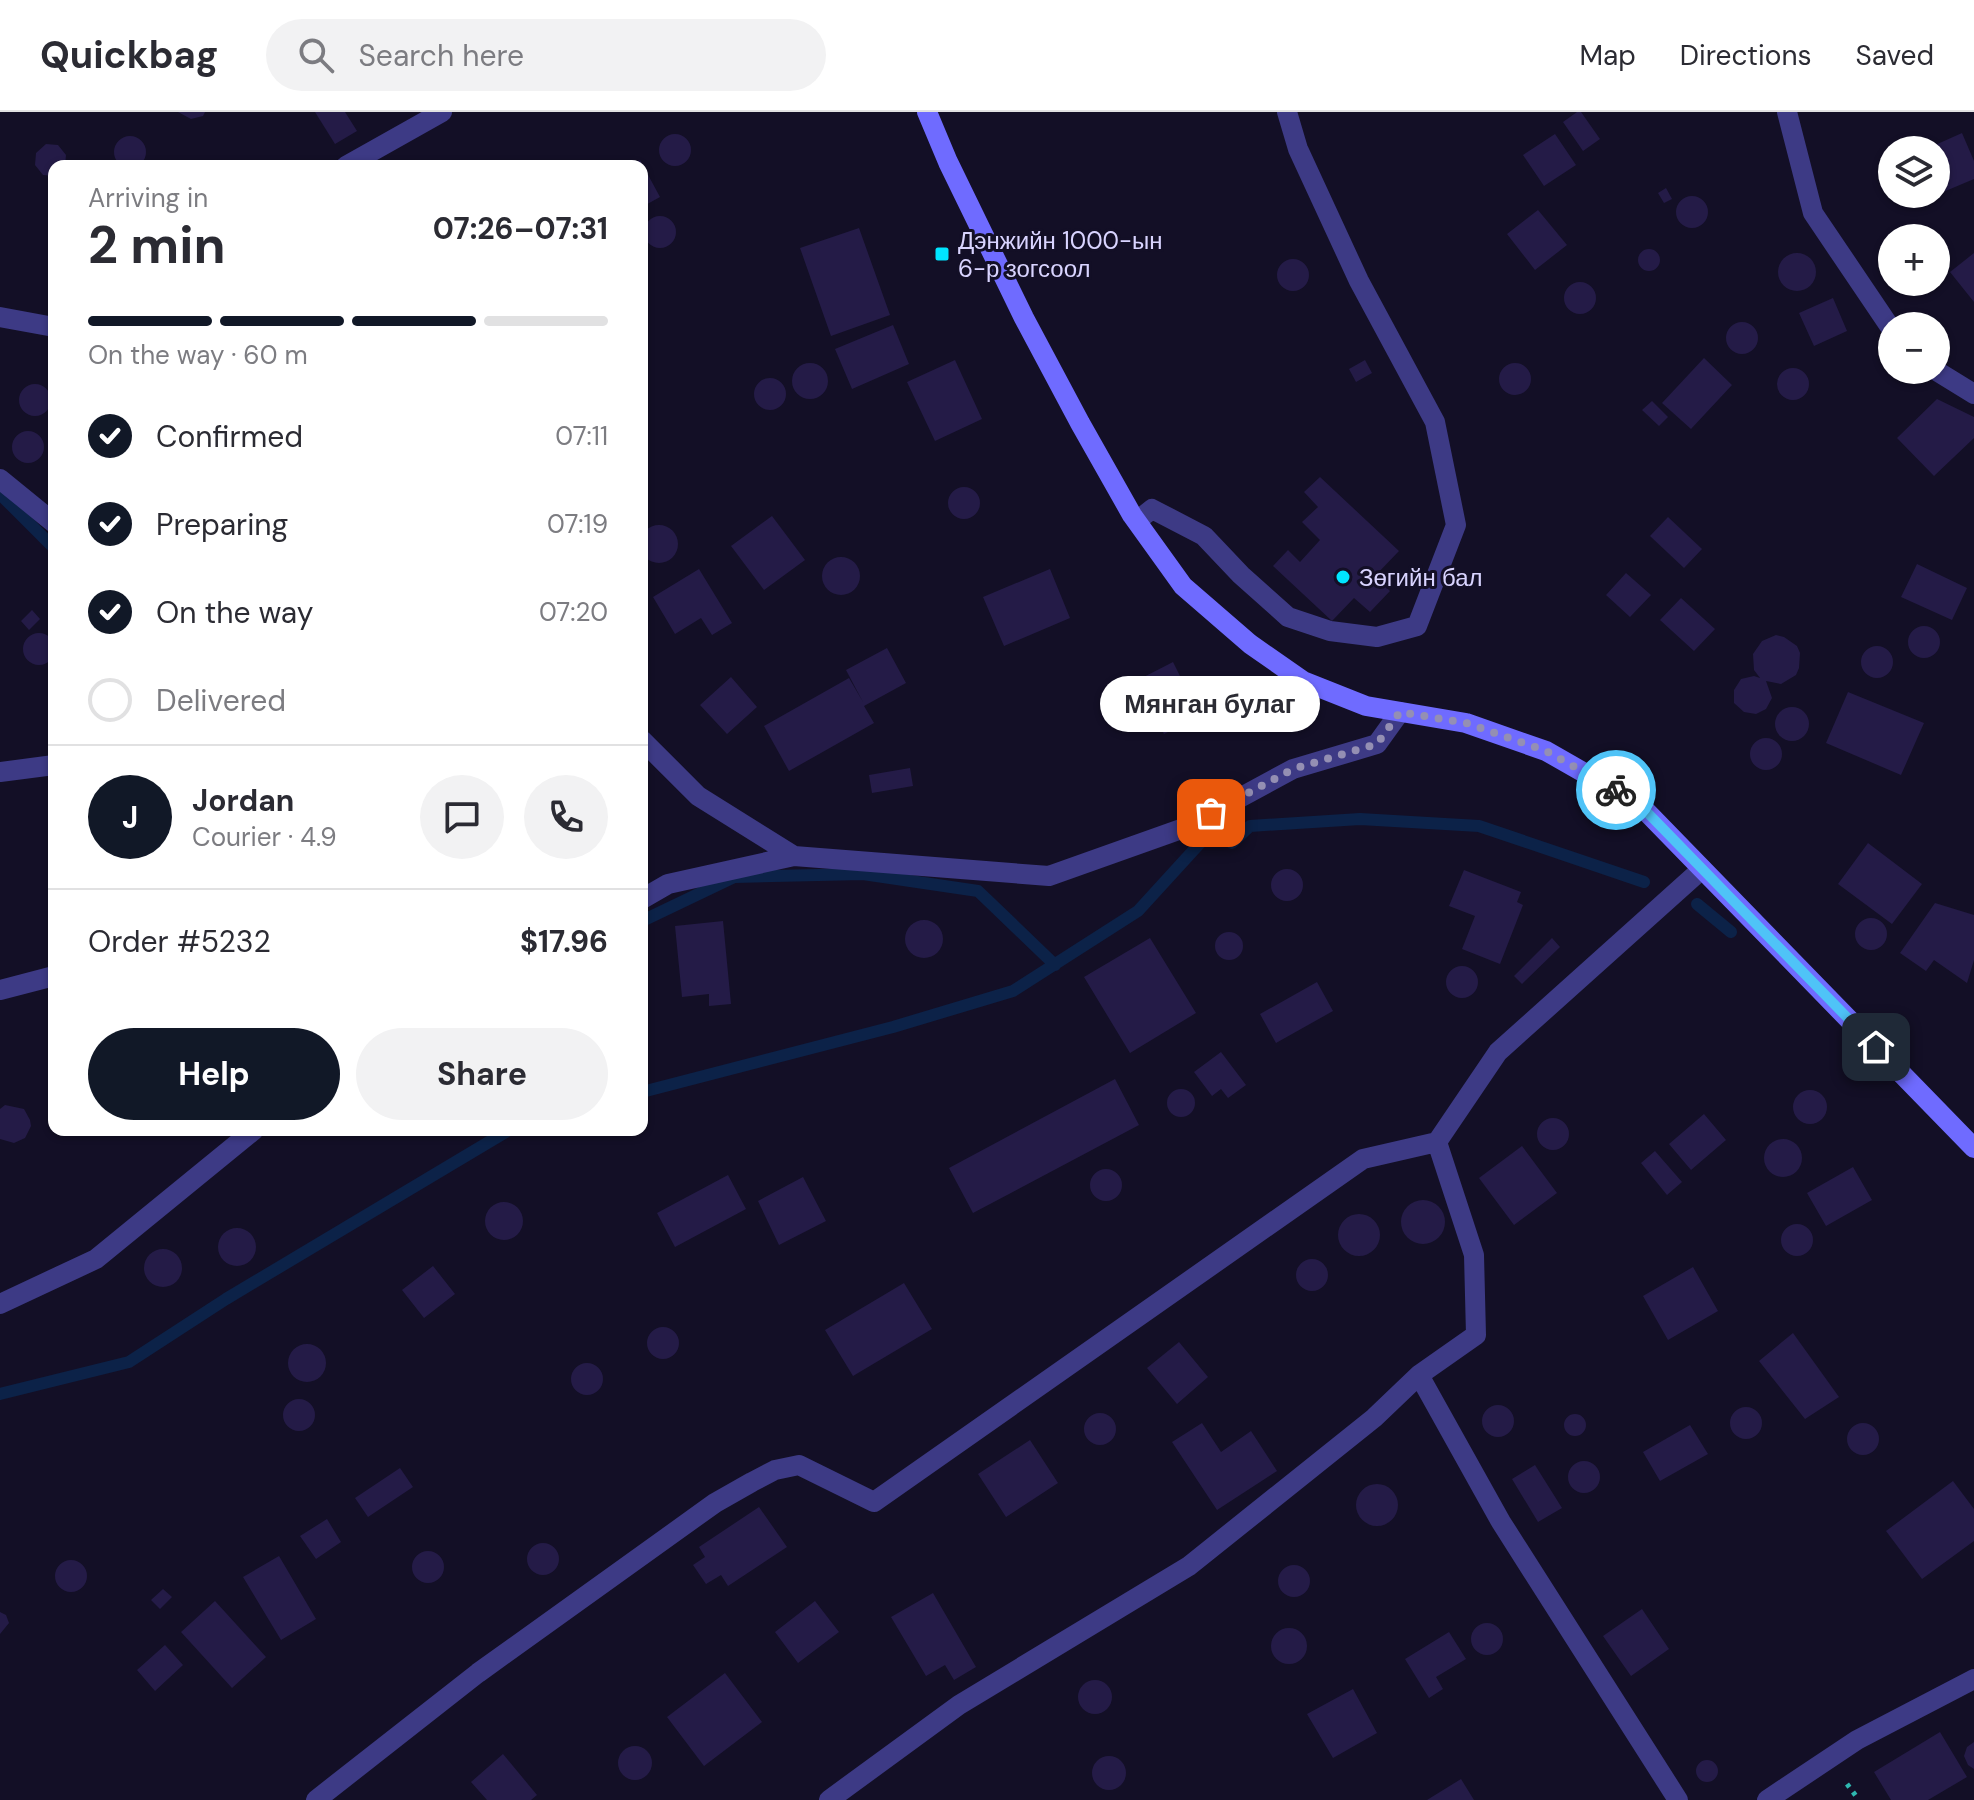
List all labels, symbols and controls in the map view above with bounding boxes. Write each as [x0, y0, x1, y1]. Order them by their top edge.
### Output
search box [266, 19, 826, 91]
text: Quickbag [40, 30, 218, 80]
icon: search [294, 33, 338, 77]
text: Search here [358, 36, 524, 75]
text: Map [1579, 37, 1636, 74]
text: Directions [1680, 37, 1812, 74]
text: Saved [1856, 37, 1934, 74]
map controls [1878, 136, 1950, 384]
button: layers [1878, 136, 1950, 208]
text: Arriving in [88, 181, 208, 215]
text: 07:26–07:31 [433, 209, 608, 248]
text: 2 min [88, 211, 226, 279]
button: + [1878, 224, 1950, 296]
place label: Дэнжийн 1000-ын 6-р зогсоол [958, 225, 1162, 284]
marker: Дэнжийн 1000-ын 6-р зогсоол [933, 245, 951, 263]
button: − [1878, 312, 1950, 384]
text: On the way · 60 m [88, 338, 308, 372]
icon: check [88, 414, 132, 458]
text: Confirmed [156, 417, 303, 456]
text: 07:11 [555, 419, 608, 453]
icon: check [88, 502, 132, 546]
text: Preparing [156, 505, 288, 544]
text: 07:19 [547, 507, 608, 541]
place label: Зөгийн бал [1359, 562, 1483, 593]
marker: Зөгийн бал [1334, 568, 1352, 586]
icon: check [88, 590, 132, 634]
text: On the way [156, 593, 313, 632]
text: 07:20 [539, 595, 608, 629]
callout: Мянган булаг [1101, 677, 1321, 733]
text: Delivered [156, 681, 286, 720]
text: Мянган булаг [1124, 687, 1296, 721]
courier [1576, 750, 1656, 830]
icon: bike [1594, 768, 1638, 812]
button: chat [420, 775, 504, 859]
button: phone [524, 775, 608, 859]
pin [1177, 779, 1245, 847]
text: Jordan [192, 781, 294, 820]
icon: bag [1189, 791, 1233, 835]
text: J [122, 798, 138, 837]
text: Courier · 4.9 [192, 820, 337, 854]
text: Order #5232 [88, 922, 271, 961]
text: $17.96 [520, 922, 608, 961]
pin [1842, 1013, 1910, 1081]
icon: home [1854, 1025, 1898, 1069]
button: Help [88, 1028, 340, 1120]
button: Share [356, 1028, 608, 1120]

